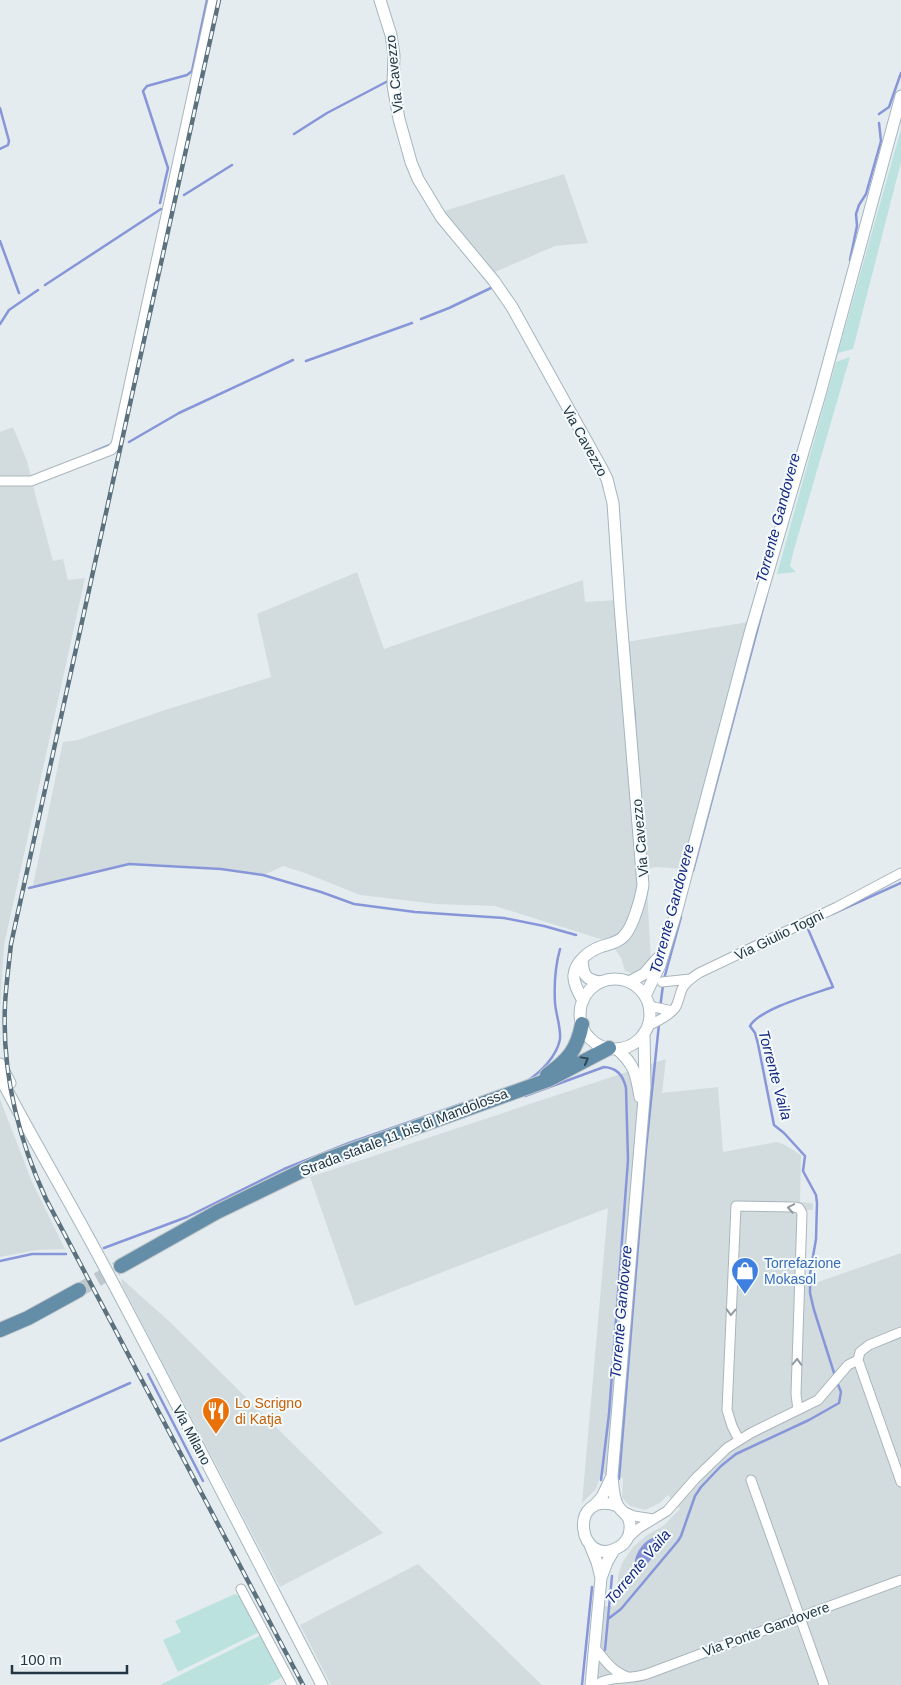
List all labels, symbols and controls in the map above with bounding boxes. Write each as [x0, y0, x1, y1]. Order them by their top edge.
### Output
street label: Via Cavezzo [382, 34, 406, 114]
street label: Via Cavezzo [559, 403, 611, 479]
water label: Torrente Gandovere [752, 451, 803, 585]
street label: Via Cavezzo [629, 798, 651, 878]
water label: Torrente Gandovere [646, 842, 697, 976]
street label: Via Giulio Togni [732, 907, 826, 963]
water label: Torrente Vaila [755, 1028, 796, 1122]
one-way arrow [580, 1057, 589, 1067]
street label: Strada statale 11 bis di Mandolossa [298, 1085, 510, 1179]
one-way arrow [786, 1203, 795, 1213]
water label: Torrente Gandovere [606, 1245, 635, 1379]
place label: Torrefazione Mokasol [764, 1255, 841, 1287]
shop icon: Torrefazione Mokasol [730, 1256, 760, 1295]
one-way arrow [726, 1309, 737, 1317]
one-way arrow [792, 1358, 802, 1366]
place label: Lo Scrigno di Katja [235, 1395, 302, 1427]
restaurant icon: Lo Scrigno di Katja [201, 1396, 231, 1435]
street label: Via Milano [170, 1402, 214, 1468]
water label: Torrente Vaila [601, 1526, 674, 1607]
street label: Via Ponte Gandovere [700, 1599, 832, 1659]
scale bar [12, 1642, 128, 1674]
text: 100 m [20, 1651, 62, 1668]

